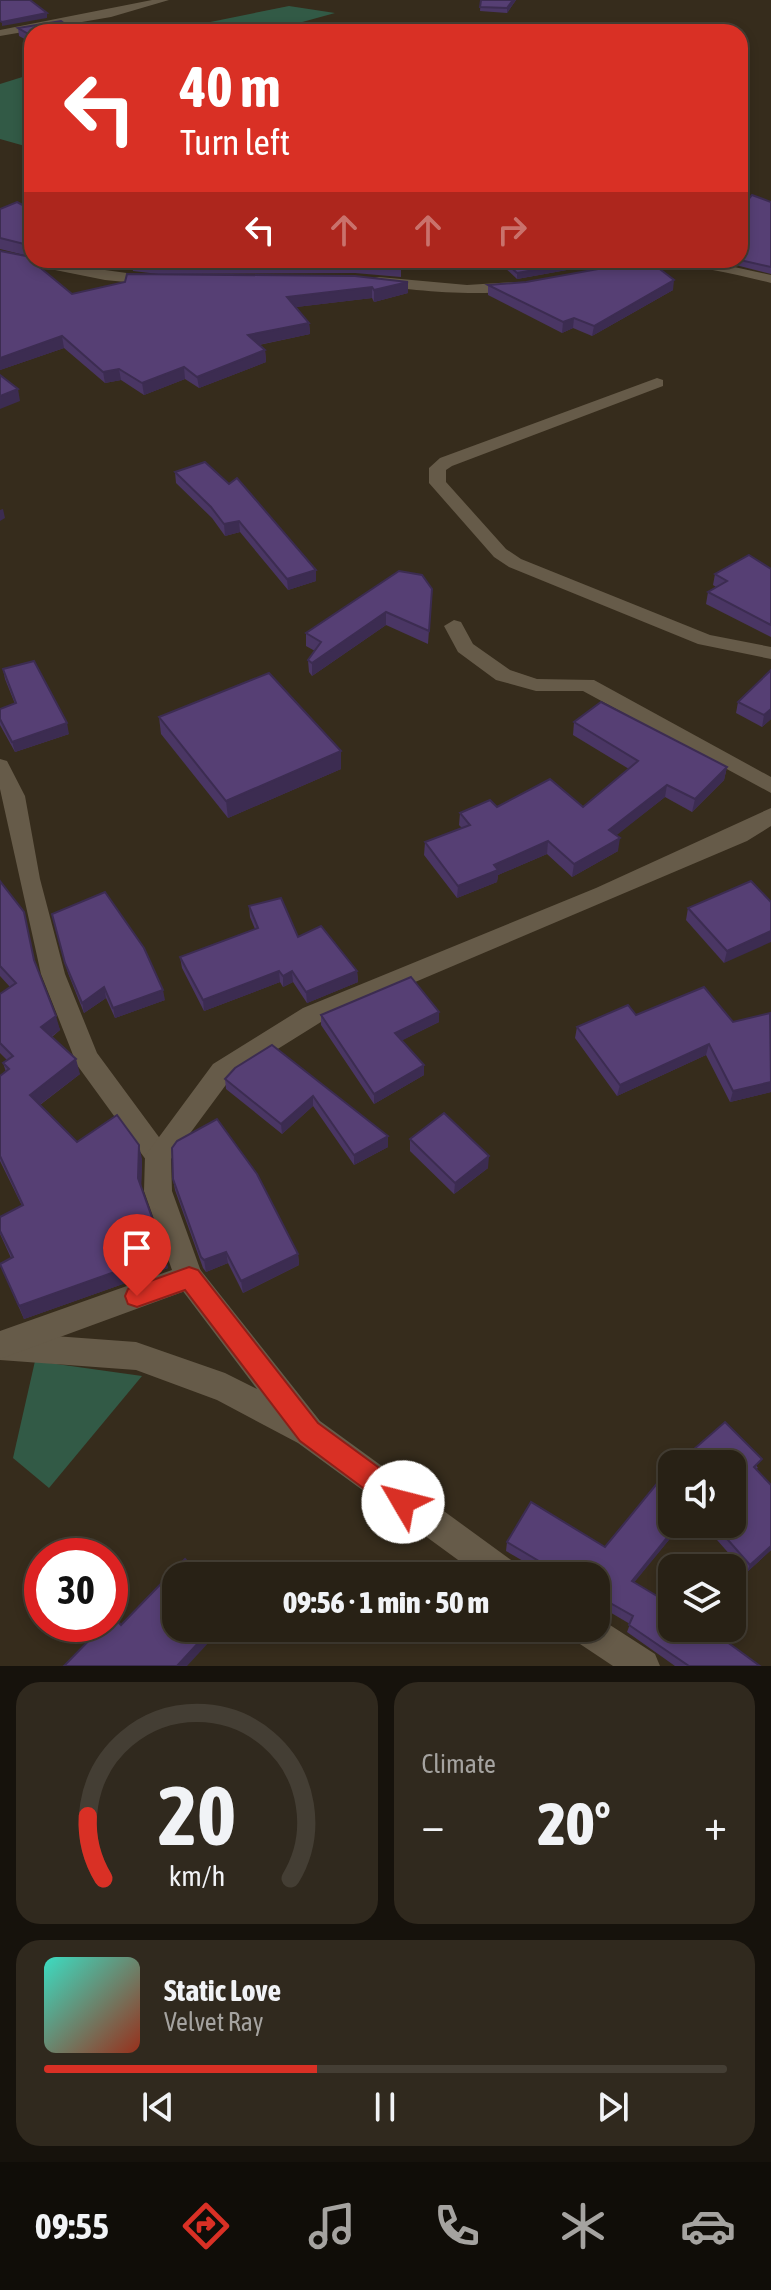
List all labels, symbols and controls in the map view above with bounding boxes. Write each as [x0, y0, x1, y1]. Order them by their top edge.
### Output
text: 40 m [180, 55, 281, 119]
icon: left [48, 56, 152, 160]
text: Turn left [180, 121, 290, 163]
icon: left [238, 208, 282, 252]
icon: ahead [322, 208, 366, 252]
icon: ahead [406, 208, 450, 252]
icon: right [490, 208, 534, 252]
pin [103, 1214, 171, 1296]
icon: arrive [115, 1226, 159, 1270]
map controls [658, 1450, 746, 1642]
button: sound [658, 1450, 746, 1538]
position arrow [361, 1460, 445, 1544]
speed limit sign: 30 [24, 1538, 128, 1642]
button: layers [658, 1554, 746, 1642]
text: 09:56 · 1 min · 50 m [283, 1585, 489, 1619]
text: Climate [422, 1749, 496, 1779]
text: 20 [158, 1767, 236, 1863]
text: 20° [538, 1789, 611, 1858]
text: − [422, 1799, 444, 1849]
text: + [704, 1799, 727, 1849]
text: km/h [168, 1859, 225, 1892]
text: Static Love [164, 1973, 281, 2007]
text: Velvet Ray [164, 2007, 264, 2037]
icon: previous [136, 2085, 180, 2129]
icon: pause [363, 2085, 407, 2129]
icon: next [591, 2085, 635, 2129]
icon: directions [178, 2198, 234, 2254]
icon: music [304, 2198, 360, 2254]
icon: phone [429, 2198, 485, 2254]
icon: climate [555, 2198, 611, 2254]
icon: car [680, 2198, 736, 2254]
text: 09:55 [35, 2205, 109, 2247]

